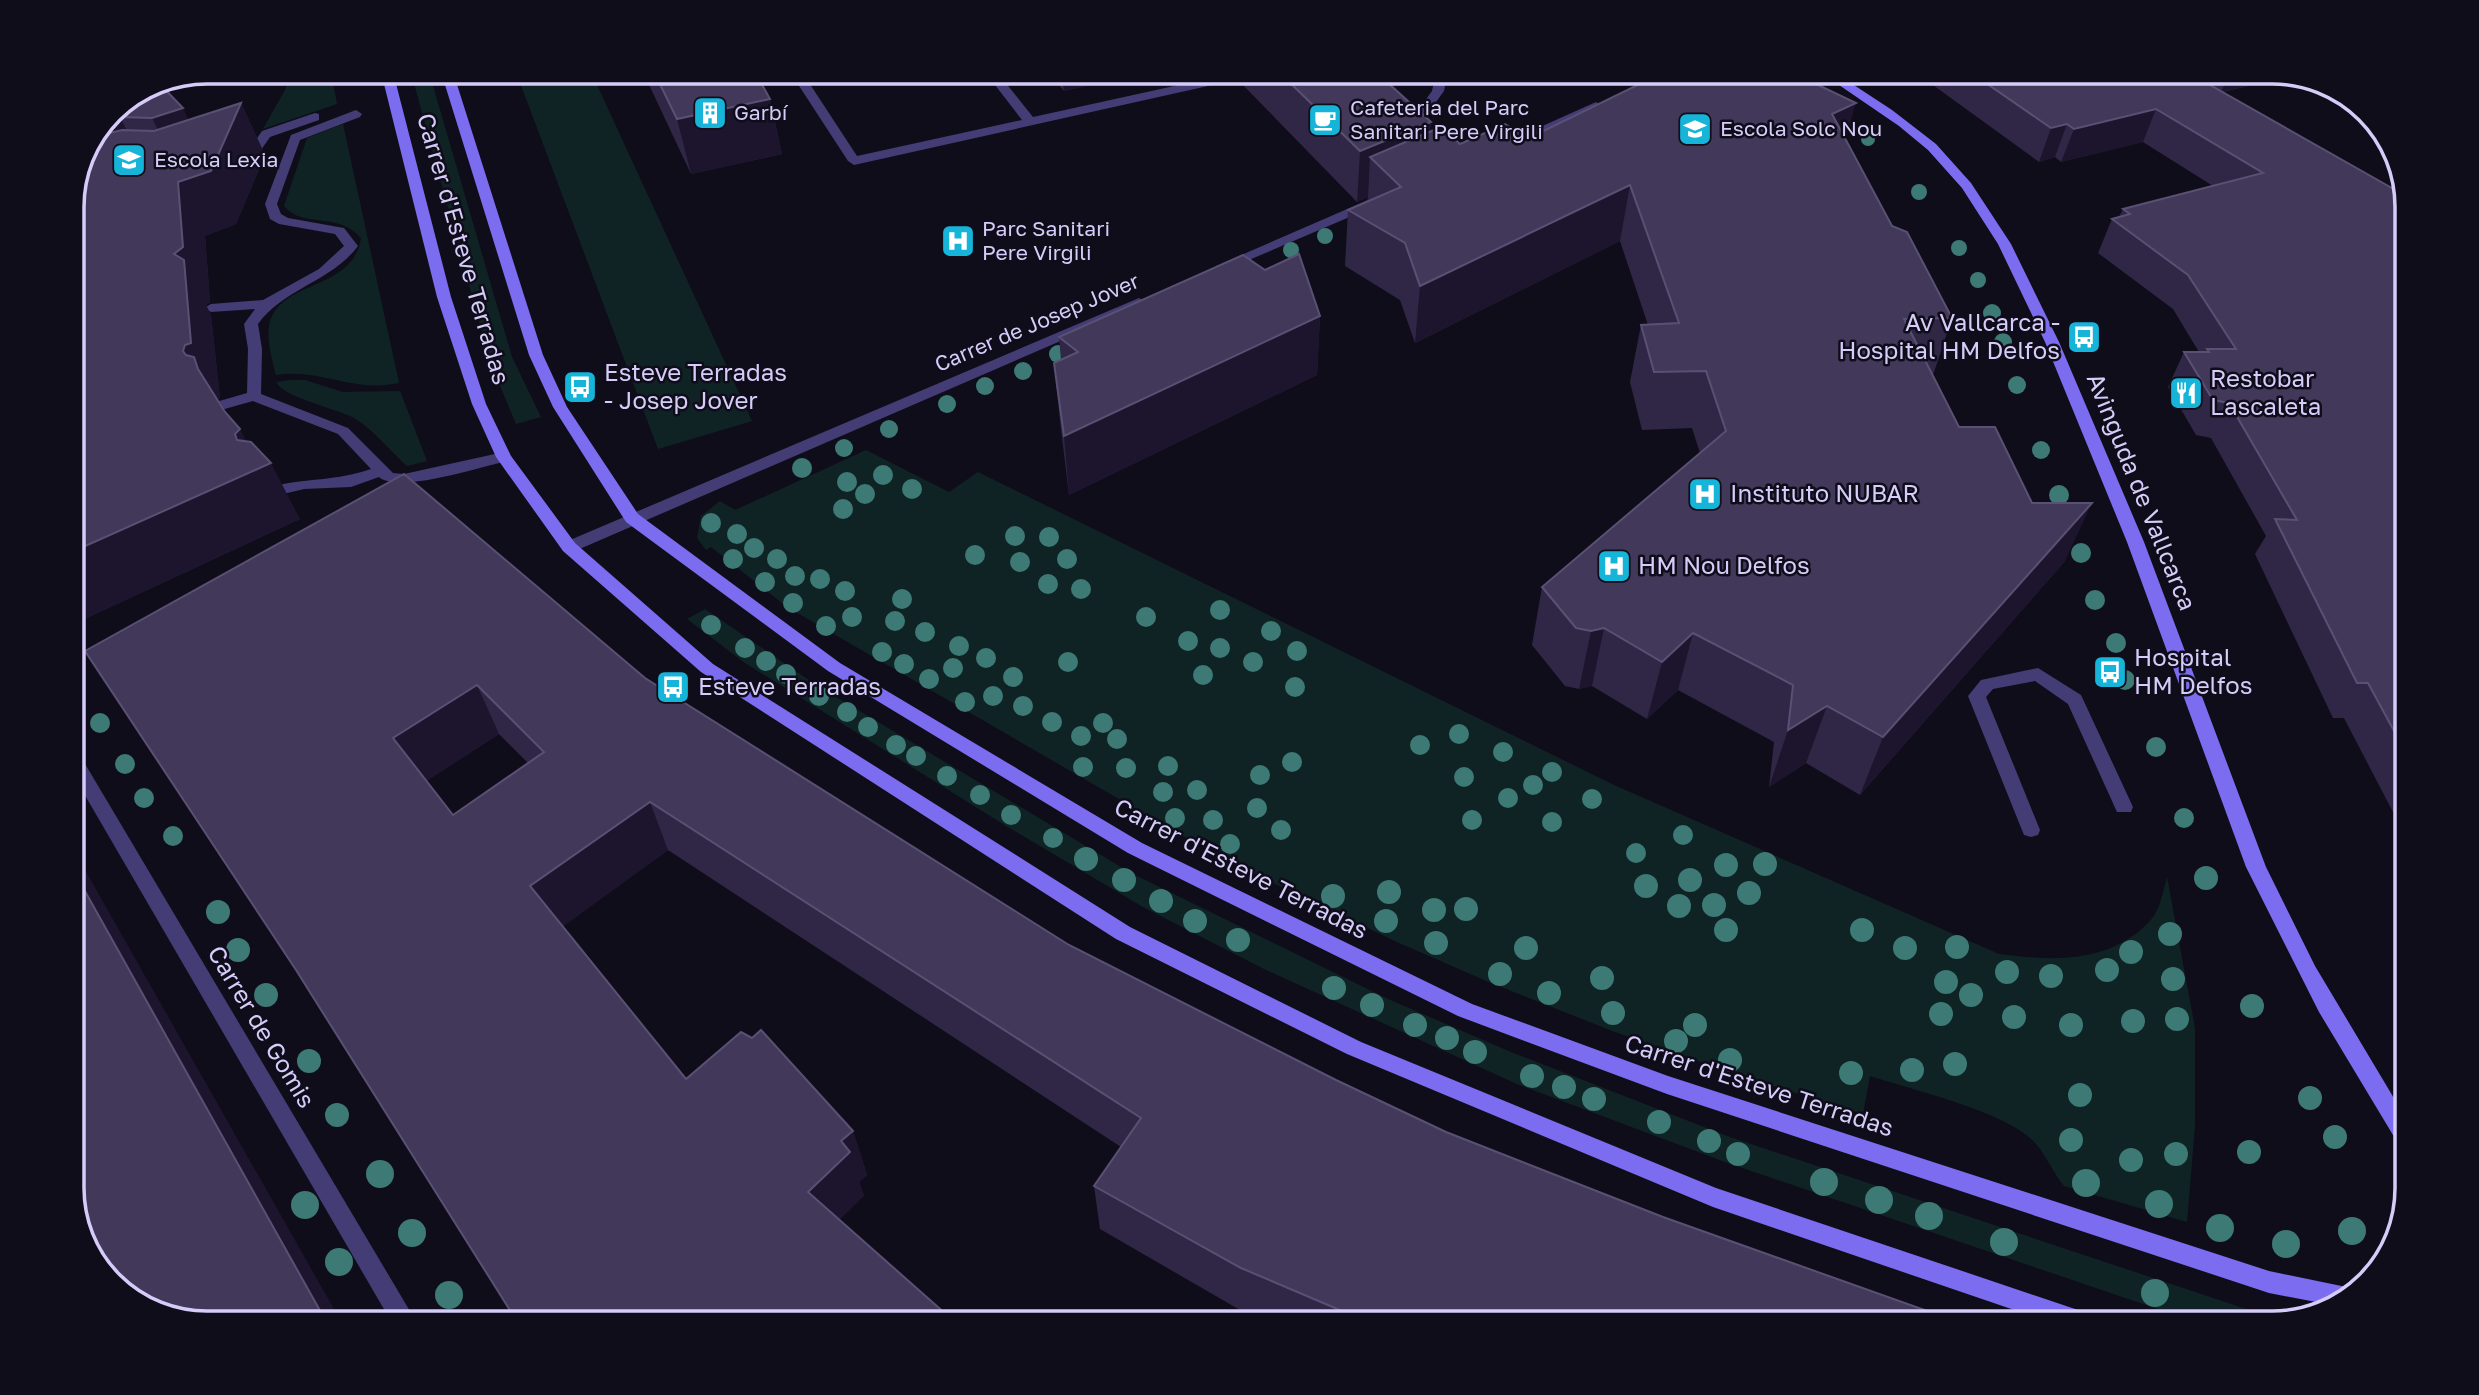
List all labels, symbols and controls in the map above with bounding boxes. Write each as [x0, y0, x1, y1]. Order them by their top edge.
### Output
building icon: Garbí [691, 94, 729, 132]
place label: Cafeteria del Parc Sanitari Pere Virgili [1350, 94, 1543, 144]
place label: Garbí [734, 99, 789, 125]
cafe icon: Cafeteria del Parc Sanitari Pere Virgili [1306, 101, 1344, 139]
street label: Carrer d'Esteve Terradas [412, 110, 517, 387]
school or university icon: Escola Solc Nou [1676, 110, 1714, 148]
place label: Escola Solc Nou [1720, 115, 1882, 141]
school or university icon: Escola Lexia [110, 141, 148, 179]
place label: Escola Lexia [154, 146, 278, 172]
place label: Parc Sanitari Pere Virgili [982, 215, 1110, 265]
hospital icon: Parc Sanitari Pere Virgili [939, 222, 977, 260]
street label: Carrer de Josep Jover [930, 267, 1143, 377]
place label: Av Vallcarca - Hospital HM Delfos [1838, 307, 2060, 364]
bus stop icon: Av Vallcarca - Hospital HM Delfos [2065, 318, 2103, 356]
place label: Esteve Terradas - Josep Jover [604, 357, 787, 414]
place label: Restobar Lascaleta [2210, 363, 2321, 420]
bus stop icon: Esteve Terradas - Josep Jover [561, 368, 599, 406]
street label: Avinguda de Vallcarca [2082, 369, 2203, 614]
restaurant icon: Restobar Lascaleta [2167, 374, 2205, 412]
hospital icon: Instituto NUBAR [1686, 475, 1724, 513]
place label: Instituto NUBAR [1730, 478, 1919, 507]
hospital icon: HM Nou Delfos [1595, 547, 1633, 585]
place label: HM Nou Delfos [1638, 550, 1810, 579]
place label: Hospital HM Delfos [2134, 642, 2252, 699]
bus stop icon: Hospital HM Delfos [2091, 653, 2129, 691]
bus stop icon: Esteve Terradas [654, 668, 692, 706]
place label: Esteve Terradas [698, 671, 881, 700]
street label: Carrer d'Esteve Terradas [1110, 791, 1373, 944]
street label: Carrer de Gomis [202, 940, 322, 1113]
street label: Carrer d'Esteve Terradas [1622, 1027, 1897, 1142]

